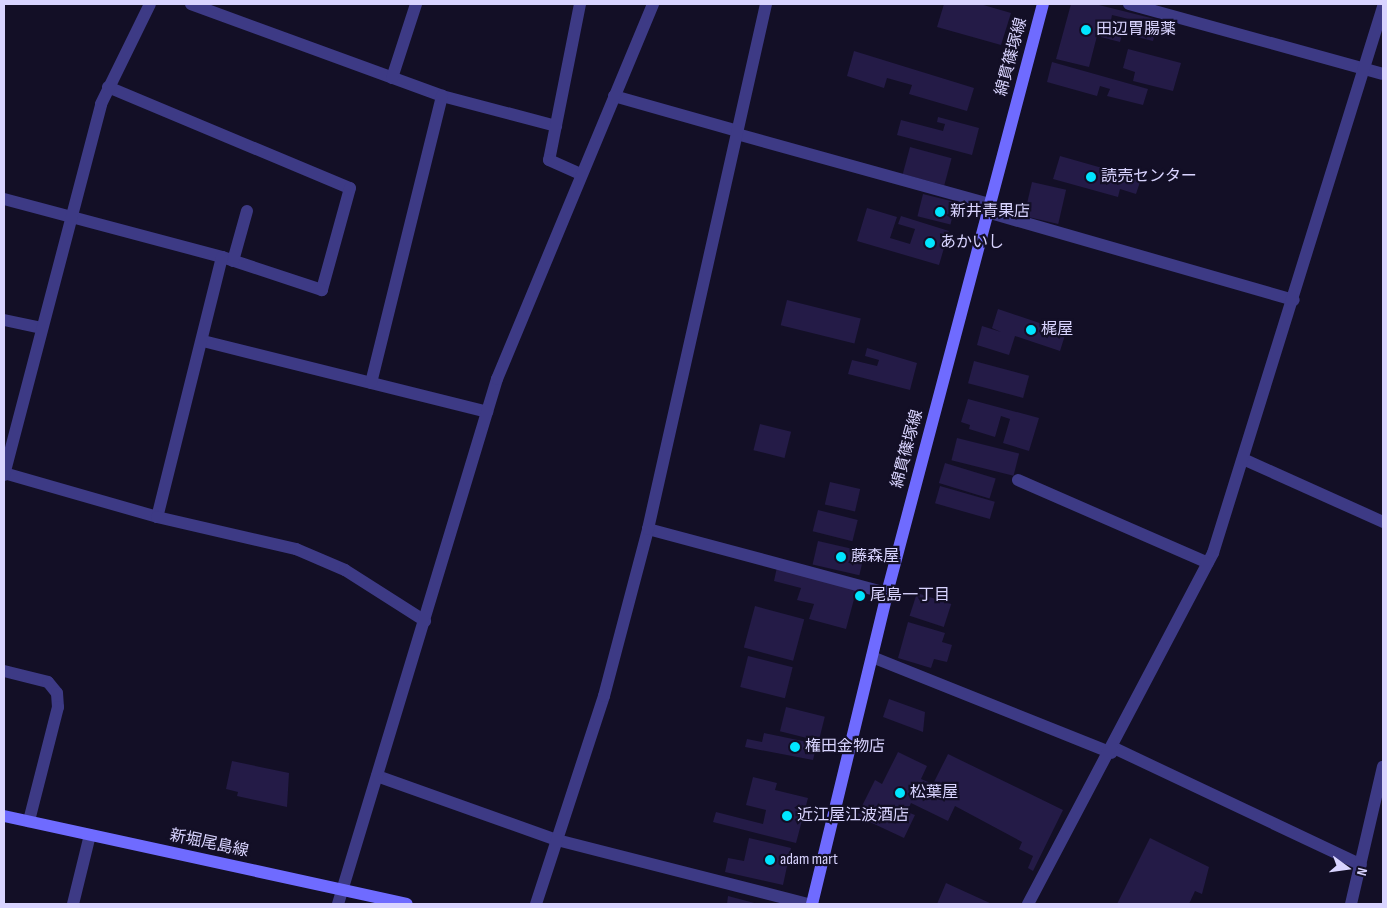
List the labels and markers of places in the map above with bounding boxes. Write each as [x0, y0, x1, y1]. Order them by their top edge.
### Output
place label: 田辺胃腸薬 [1096, 20, 1176, 40]
marker: 田辺胃腸薬 [1080, 24, 1092, 36]
place label: 読売センター [1101, 167, 1197, 187]
marker: 読売センター [1085, 171, 1097, 183]
place label: 新井青果店 [950, 202, 1030, 222]
marker: 新井青果店 [934, 206, 946, 218]
place label: あかいし [940, 233, 1004, 253]
marker: あかいし [924, 237, 936, 249]
place label: 梶屋 [1041, 320, 1073, 340]
marker: 梶屋 [1025, 324, 1037, 336]
place label: 藤森屋 [851, 547, 899, 567]
marker: 藤森屋 [835, 551, 847, 563]
place label: 尾島一丁目 [870, 586, 950, 606]
marker: 尾島一丁目 [854, 590, 866, 602]
place label: 権田金物店 [805, 737, 885, 757]
marker: 権田金物店 [789, 741, 801, 753]
place label: 松葉屋 [910, 783, 958, 803]
marker: 松葉屋 [894, 787, 906, 799]
place label: 近江屋江波酒店 [797, 806, 909, 826]
marker: 近江屋江波酒店 [781, 810, 793, 822]
place label: adam mart [780, 850, 838, 870]
marker: adam mart [764, 854, 776, 866]

